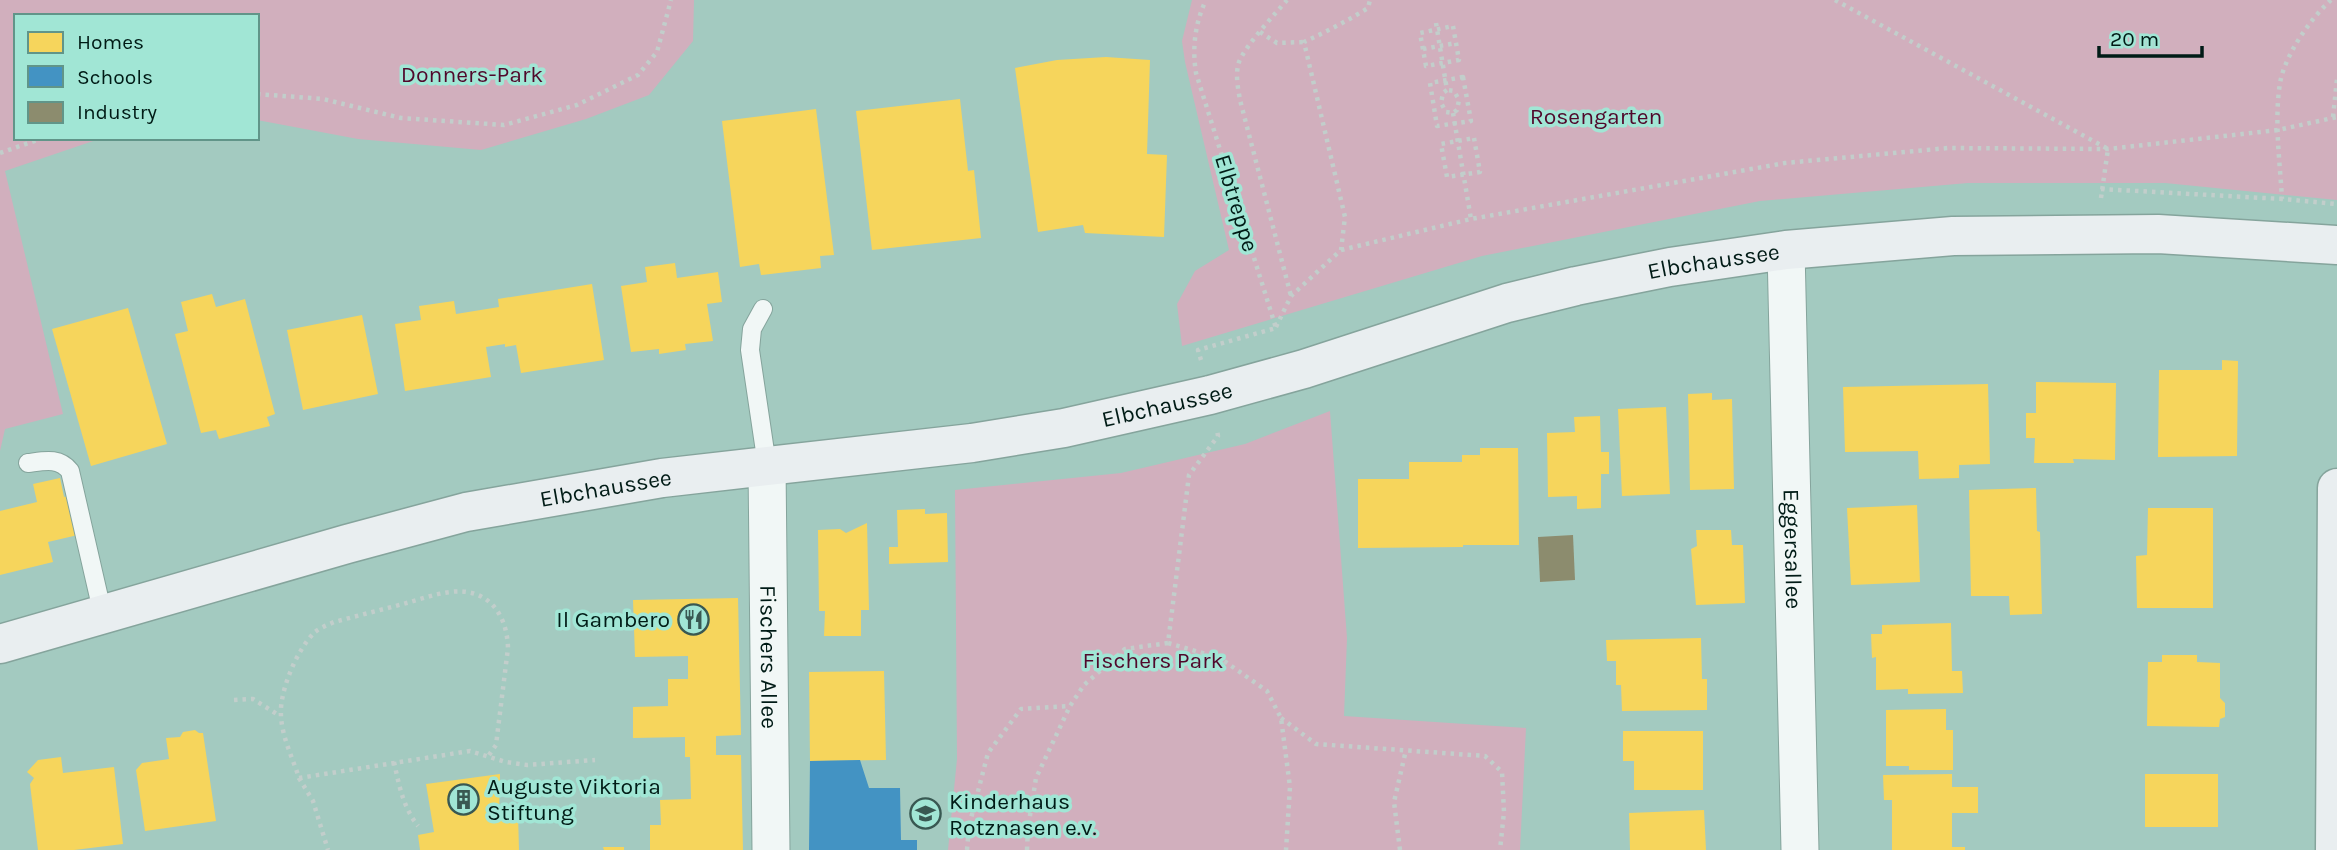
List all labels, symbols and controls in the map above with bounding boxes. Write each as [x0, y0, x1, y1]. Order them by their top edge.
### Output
legend [14, 14, 259, 140]
scale bar [2099, 14, 2202, 58]
text: 20 m [2110, 27, 2159, 51]
text: Homes [77, 30, 144, 54]
park label: Donners-Park [401, 61, 543, 88]
text: Schools [77, 65, 153, 89]
text: Industry [77, 100, 157, 124]
park label: Rosengarten [1530, 103, 1662, 130]
street label: Elbtreppe [1209, 151, 1264, 255]
street label: Elbchaussee [1645, 238, 1781, 285]
street label: Elbchaussee [1099, 376, 1235, 433]
street label: Elbchaussee [538, 464, 673, 513]
street label: Eggersallee [1778, 488, 1807, 609]
street label: Fischers Allee [754, 585, 783, 729]
restaurant icon: Il Gambero [676, 602, 710, 636]
place label: Il Gambero [556, 606, 670, 633]
park label: Fischers Park [1082, 647, 1224, 674]
place label: Auguste Viktoria Stiftung [487, 773, 661, 826]
building icon: Auguste Viktoria Stiftung [447, 782, 481, 816]
place label: Kinderhaus Rotznasen e.v. [949, 788, 1097, 841]
school or university icon: Kinderhaus Rotznasen e.v. [909, 797, 943, 831]

